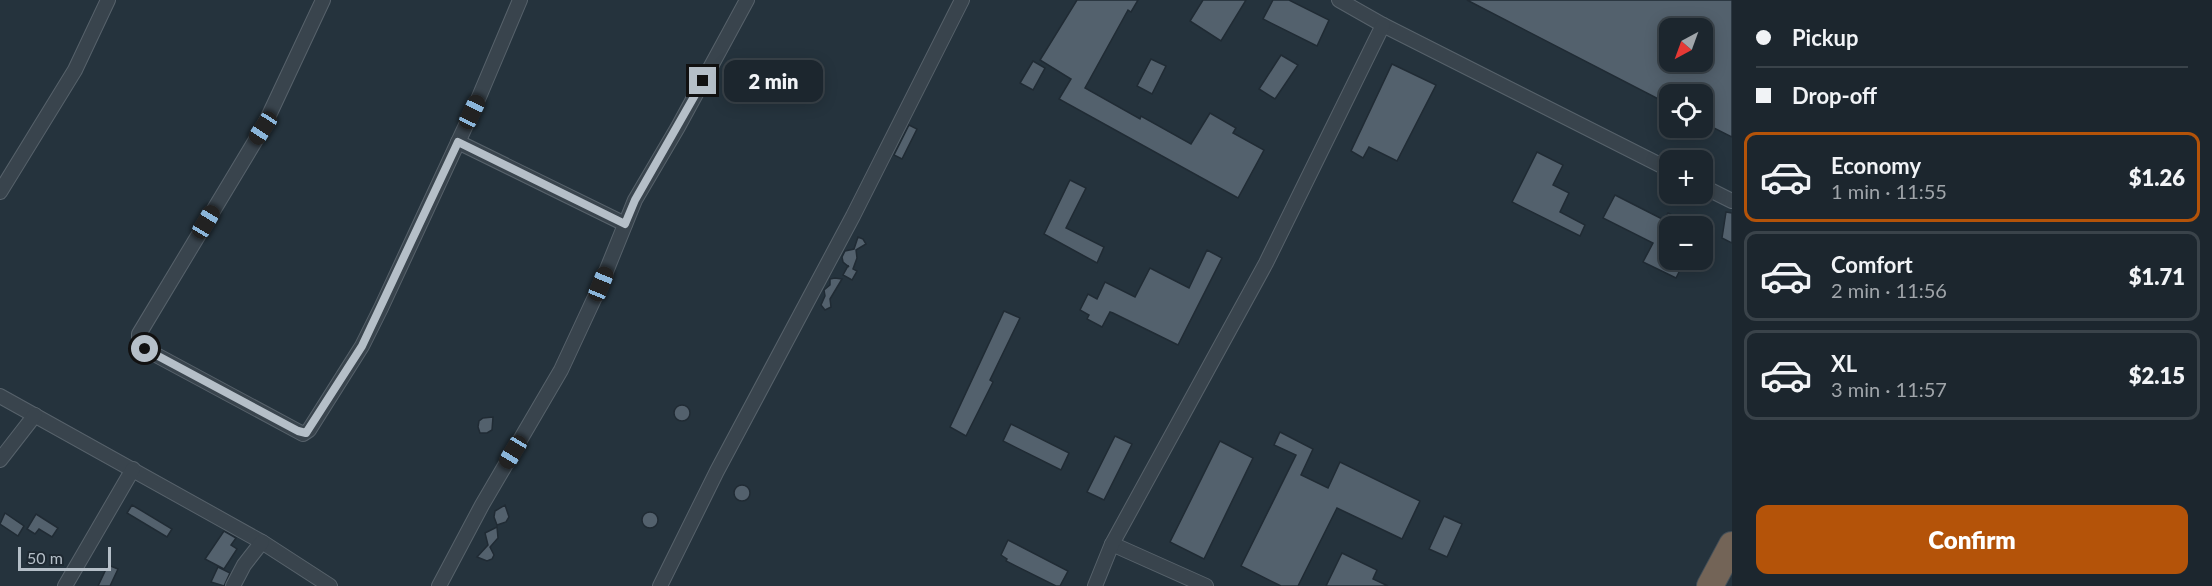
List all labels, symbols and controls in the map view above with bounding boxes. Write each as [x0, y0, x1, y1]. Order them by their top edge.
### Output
north arrow [1659, 18, 1713, 72]
map controls [1659, 18, 1713, 270]
text: Pickup [1792, 24, 1858, 51]
callout: 2 min [724, 60, 823, 102]
route end [689, 67, 716, 94]
text: 2 min [749, 69, 798, 93]
text: Drop-off [1792, 82, 1877, 109]
button: locate [1659, 84, 1713, 138]
car [456, 92, 488, 132]
car [246, 108, 280, 148]
button: + [1659, 150, 1713, 204]
icon: car [1759, 150, 1813, 204]
text: Economy [1831, 152, 1921, 179]
text: $1.26 [2129, 164, 2185, 191]
text: 1 min · 11:55 [1831, 179, 1947, 203]
car [189, 202, 223, 242]
button: − [1659, 216, 1713, 270]
icon: car [1759, 249, 1813, 303]
text: Comfort [1831, 251, 1913, 278]
text: $1.71 [2129, 263, 2185, 290]
car [586, 264, 616, 304]
text: 2 min · 11:56 [1831, 278, 1947, 302]
route start [131, 335, 158, 362]
icon: car [1759, 348, 1813, 402]
text: XL [1831, 350, 1857, 377]
text: $2.15 [2129, 362, 2185, 389]
text: 3 min · 11:57 [1831, 377, 1947, 401]
car [496, 432, 530, 472]
button: Confirm [1756, 505, 2188, 574]
scale bar [18, 544, 111, 572]
text: 50 m [27, 548, 63, 567]

